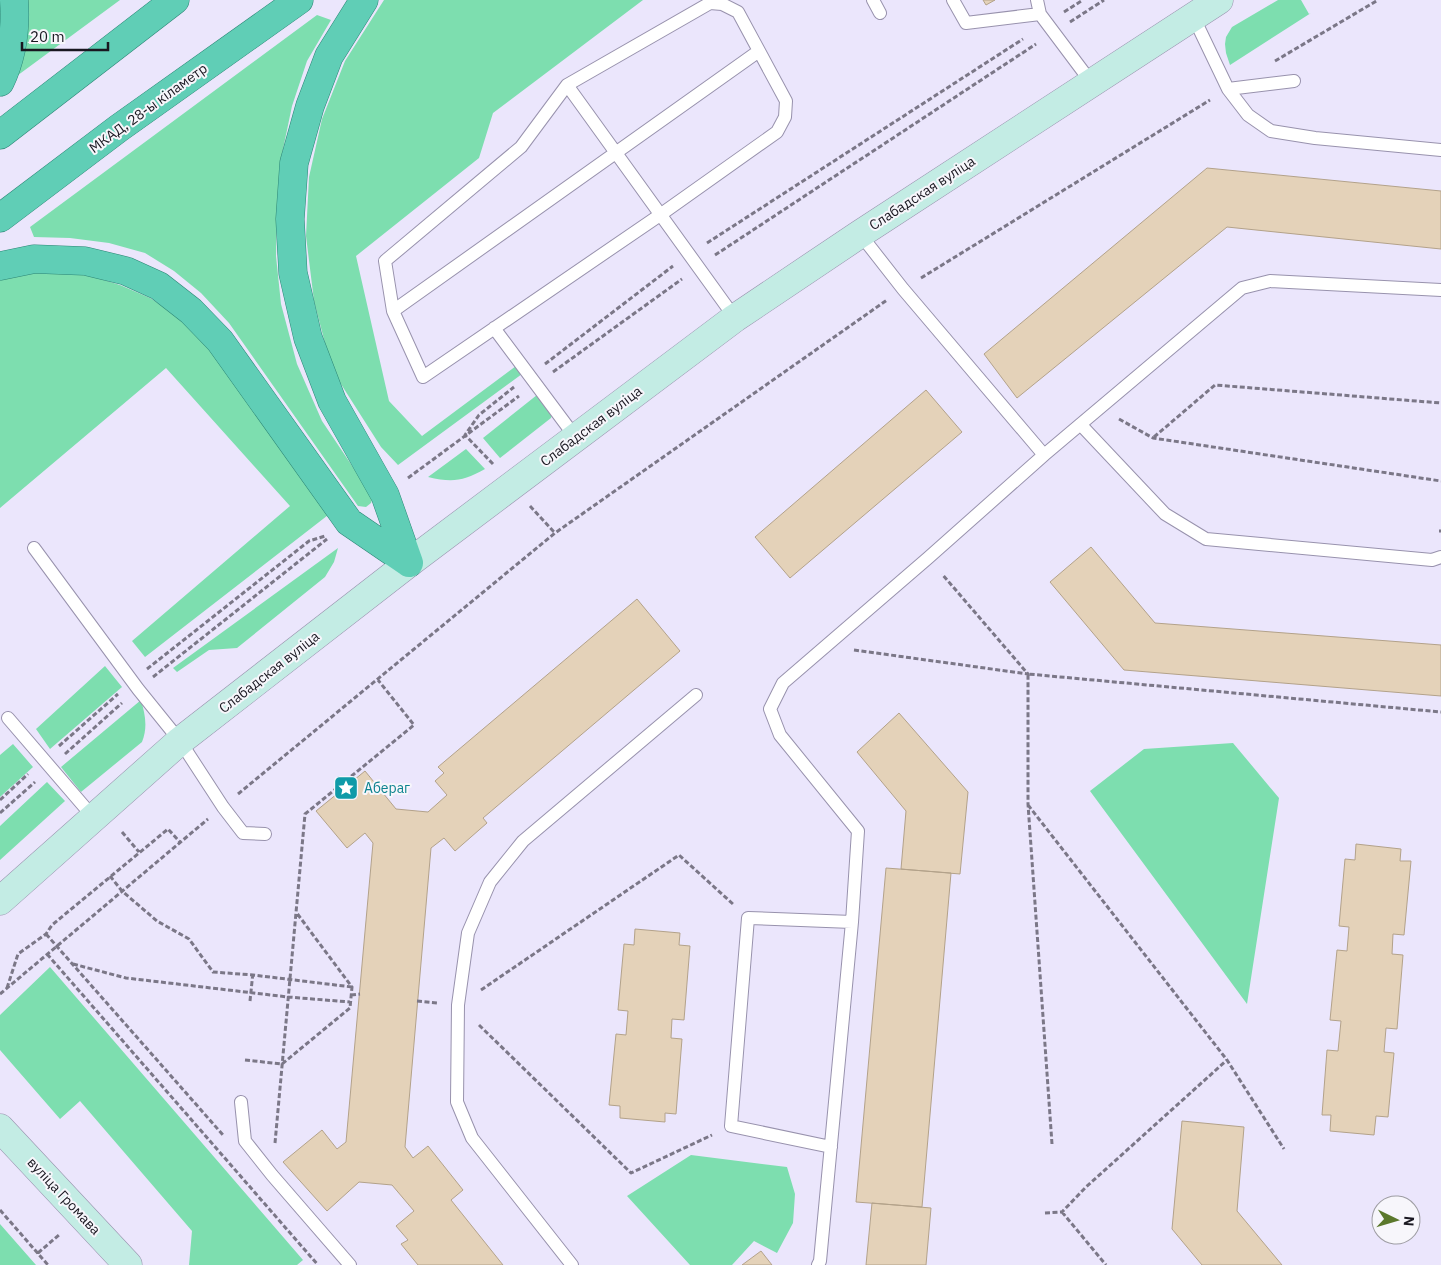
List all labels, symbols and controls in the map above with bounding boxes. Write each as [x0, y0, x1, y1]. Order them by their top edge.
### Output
scale bar [22, 20, 109, 52]
text: 20 m [30, 27, 65, 46]
street label: МКАД, 28-ы кіламетр [85, 59, 211, 157]
street label: Слабадская вуліца [866, 152, 979, 234]
street label: Слабадская вуліца [537, 382, 646, 470]
street label: Слабадская вуліца [215, 627, 323, 717]
place icon: Абераг [333, 775, 359, 801]
place label: Абераг [364, 779, 410, 797]
street label: вуліца Громава [23, 1153, 105, 1239]
north arrow [1371, 1195, 1421, 1245]
text: N [1400, 1215, 1418, 1227]

